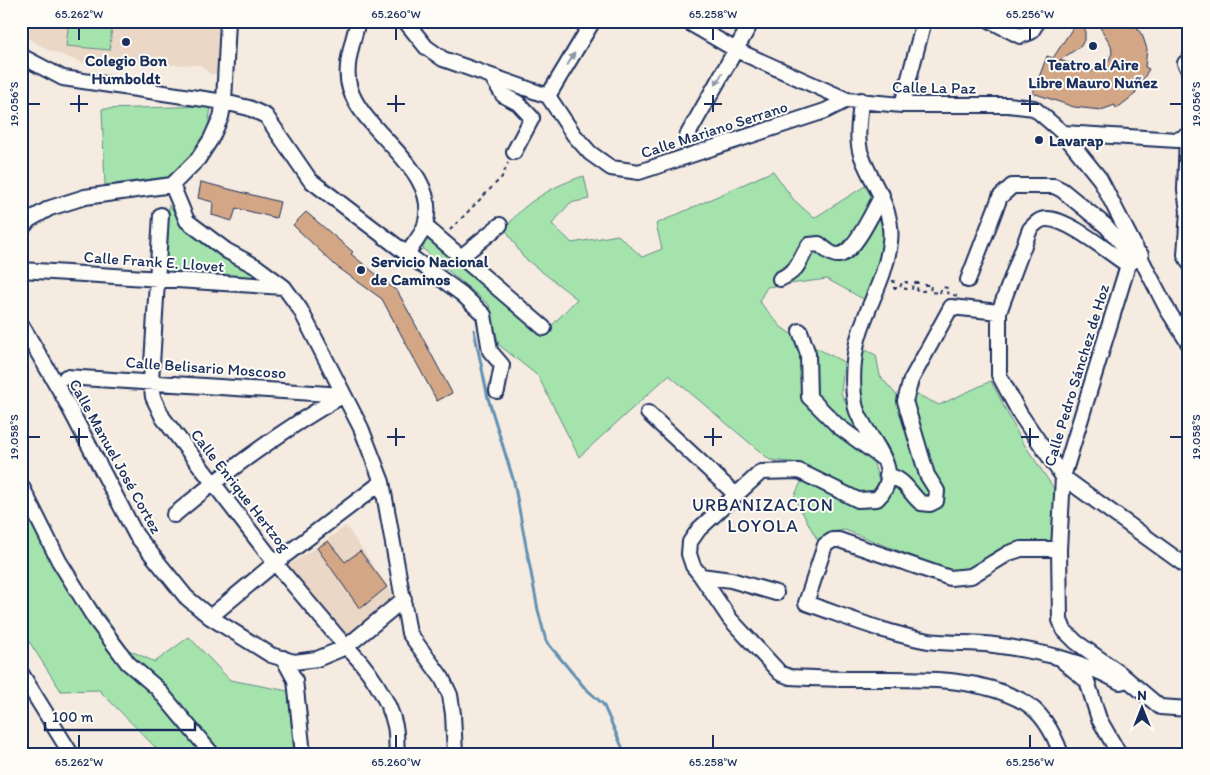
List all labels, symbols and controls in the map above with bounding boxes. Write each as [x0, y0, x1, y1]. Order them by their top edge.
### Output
text: 65.262°W [55, 7, 103, 21]
text: 65.260°W [371, 7, 421, 21]
text: 65.258°W [689, 7, 737, 21]
text: 65.256°W [1006, 7, 1054, 21]
marker: Colegio Bon Humboldt [120, 36, 132, 48]
marker: Teatro al Aire Libre Mauro Nuñez [1087, 40, 1099, 52]
place label: Colegio Bon Humboldt [85, 51, 168, 88]
one-way arrow [566, 52, 575, 65]
place label: Teatro al Aire Libre Mauro Nuñez [1028, 55, 1158, 92]
one-way arrow [715, 72, 724, 86]
street label: Calle La Paz [892, 77, 977, 98]
text: 19.056°S [7, 81, 21, 127]
text: 19.056°S [1189, 81, 1203, 127]
street label: Calle Mariano Serrano [638, 97, 790, 162]
place label: Lavarap [1049, 131, 1104, 151]
marker: Lavarap [1033, 134, 1045, 146]
street label: Calle Frank E. Llovet [83, 247, 225, 276]
place label: Servicio Nacional de Caminos [371, 252, 489, 289]
marker: Servicio Nacional de Caminos [355, 264, 367, 276]
street label: Calle Pedro Sánchez de Hoz [1040, 281, 1113, 469]
street label: Calle Belisario Moscoso [125, 352, 287, 383]
street label: Calle Manuel José Cortez [65, 376, 166, 537]
text: 19.058°S [7, 414, 21, 460]
text: 19.058°S [1189, 414, 1203, 460]
street label: Calle Enrique Hertzog [187, 425, 295, 556]
district label: URBANIZACION LOYOLA [692, 494, 834, 537]
north arrow [1118, 682, 1168, 732]
text: N [1137, 687, 1147, 704]
scale bar [45, 700, 195, 732]
text: 100 m [52, 708, 94, 726]
text: 65.262°W [55, 755, 103, 769]
text: 65.260°W [371, 755, 421, 769]
text: 65.258°W [689, 755, 737, 769]
text: 65.256°W [1006, 755, 1054, 769]

